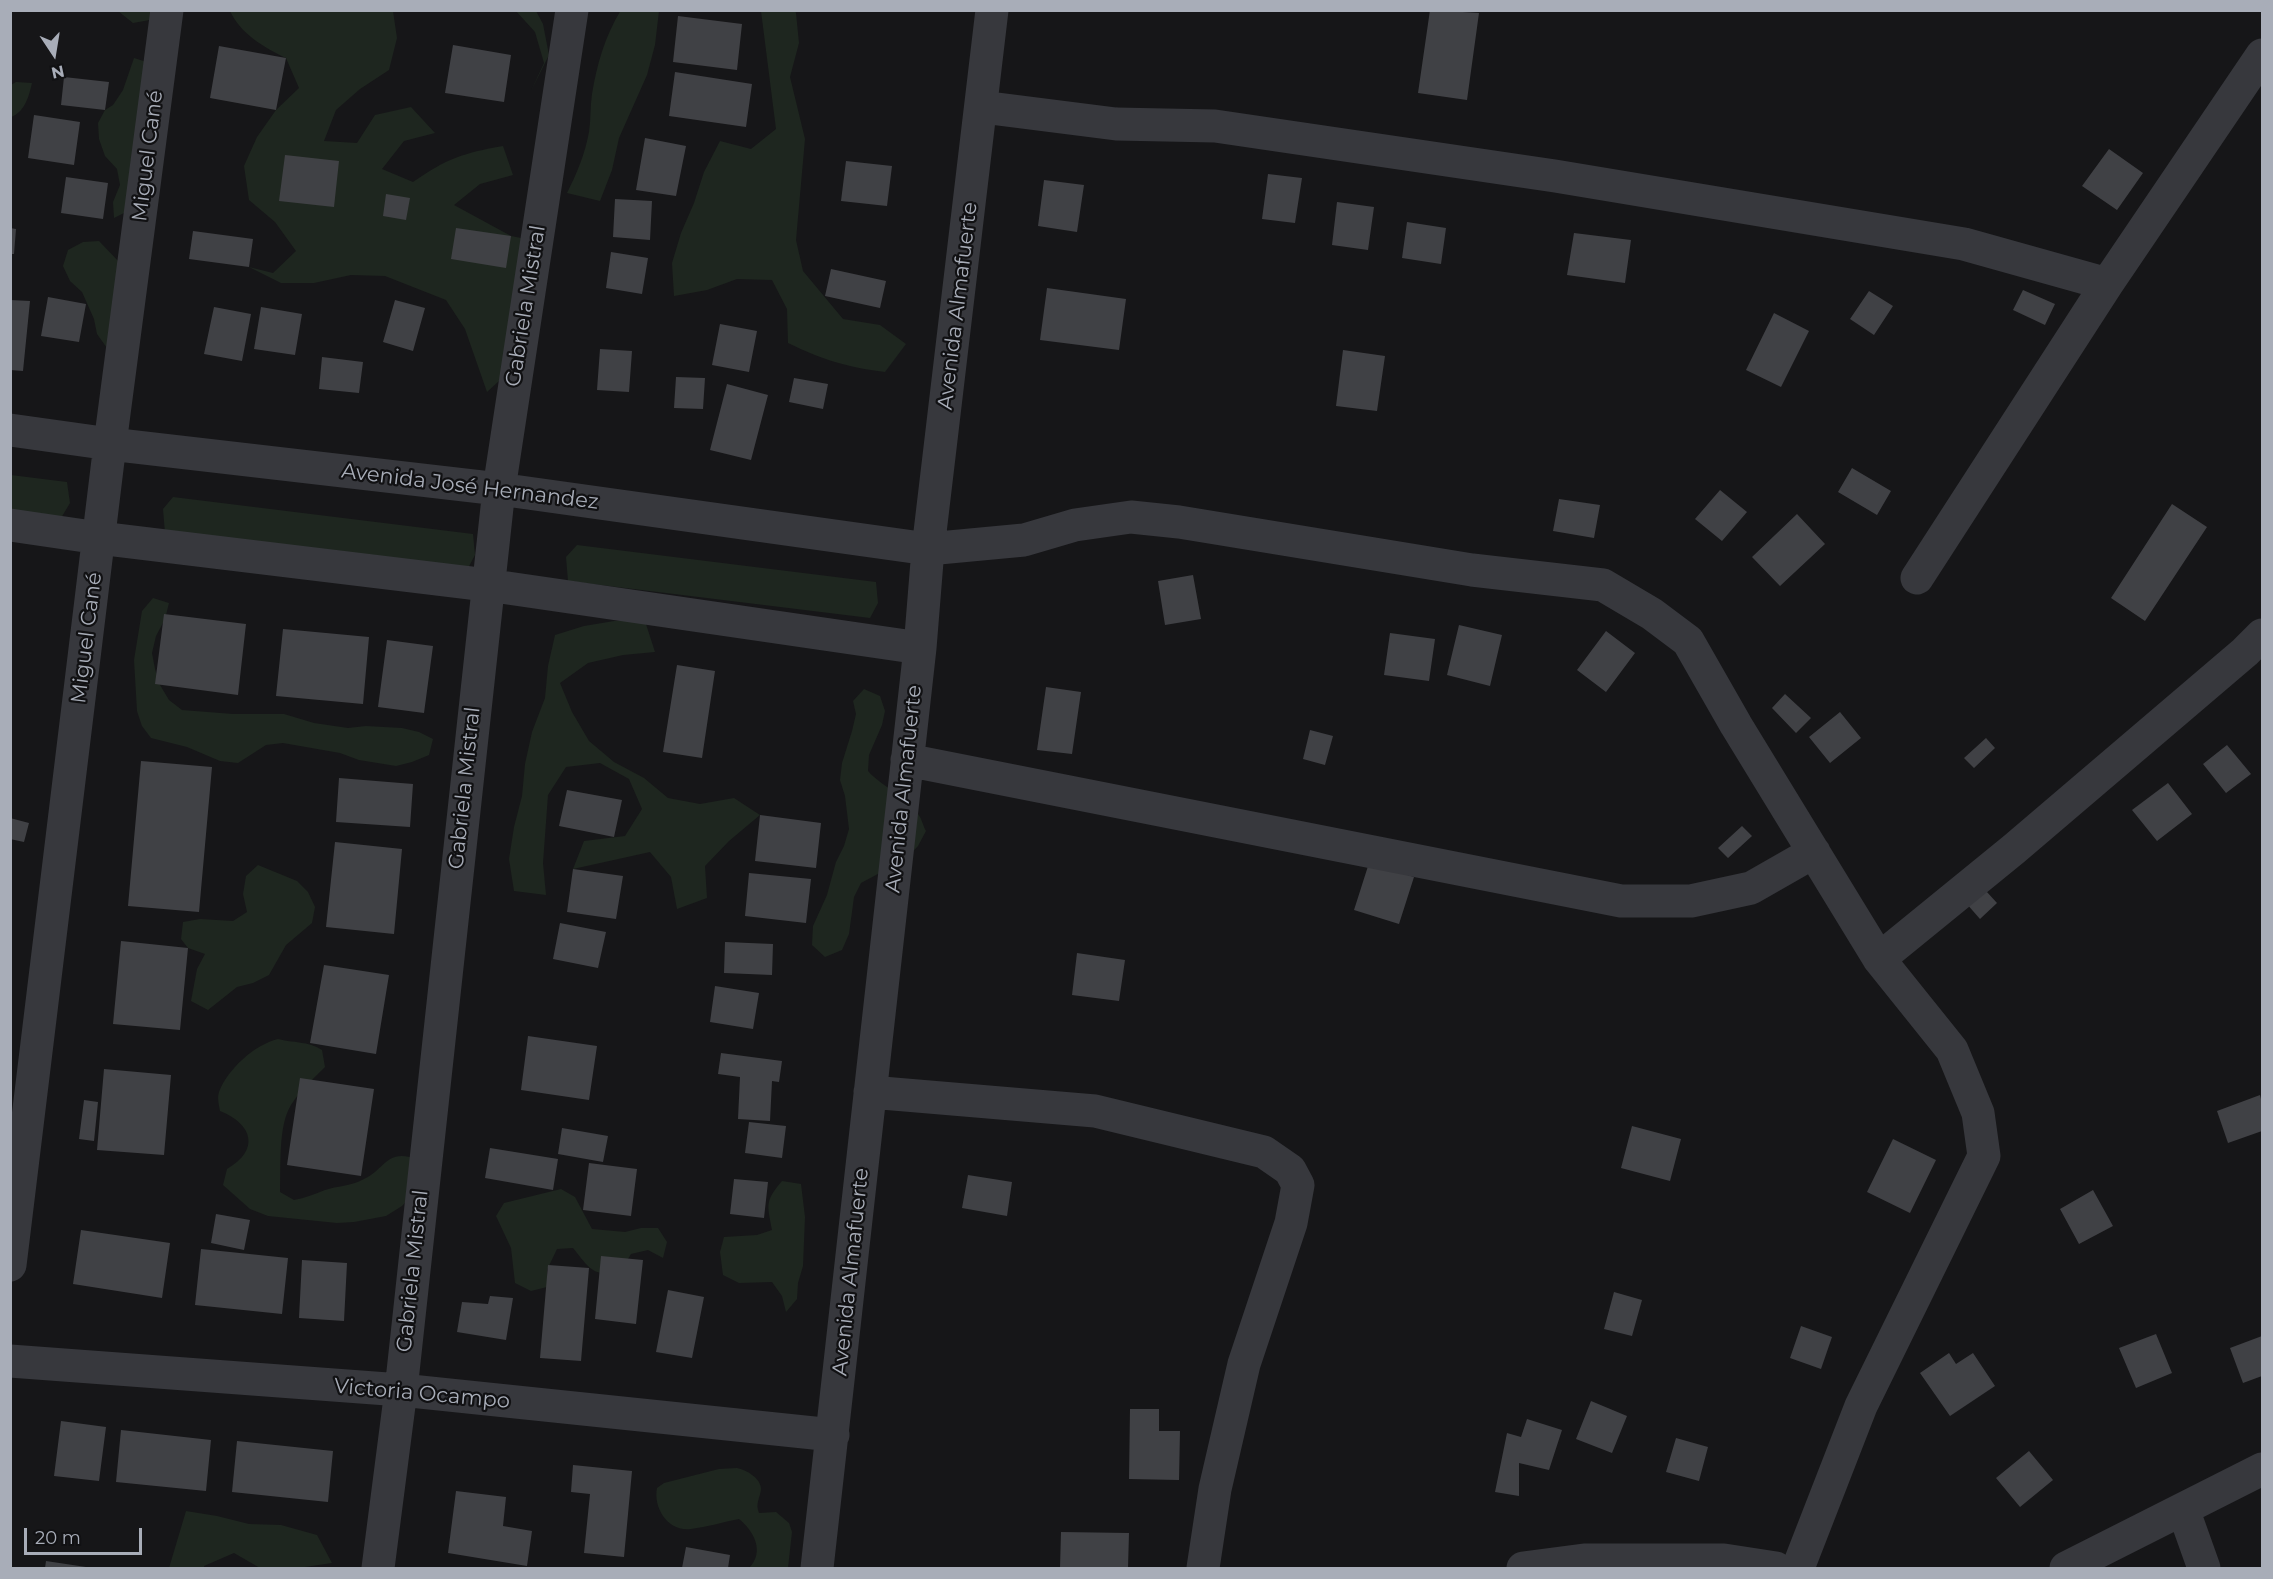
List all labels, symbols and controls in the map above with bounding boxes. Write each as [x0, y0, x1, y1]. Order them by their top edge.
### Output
north arrow [24, 24, 84, 84]
text: N [50, 61, 66, 83]
street label: Miguel Cané [127, 89, 169, 223]
street label: Avenida Almafuerte [933, 201, 983, 411]
street label: Gabriela Mistral [501, 223, 551, 389]
street label: Avenida José Hernandez [340, 459, 600, 515]
street label: Miguel Cané [66, 571, 108, 705]
street label: Avenida Almafuerte [881, 684, 927, 894]
street label: Gabriela Mistral [444, 706, 486, 870]
street label: Avenida Almafuerte [828, 1167, 874, 1377]
street label: Gabriela Mistral [392, 1189, 434, 1353]
street label: Victoria Ocampo [333, 1374, 511, 1414]
scale bar [27, 1516, 146, 1554]
text: 20 m [35, 1527, 81, 1549]

